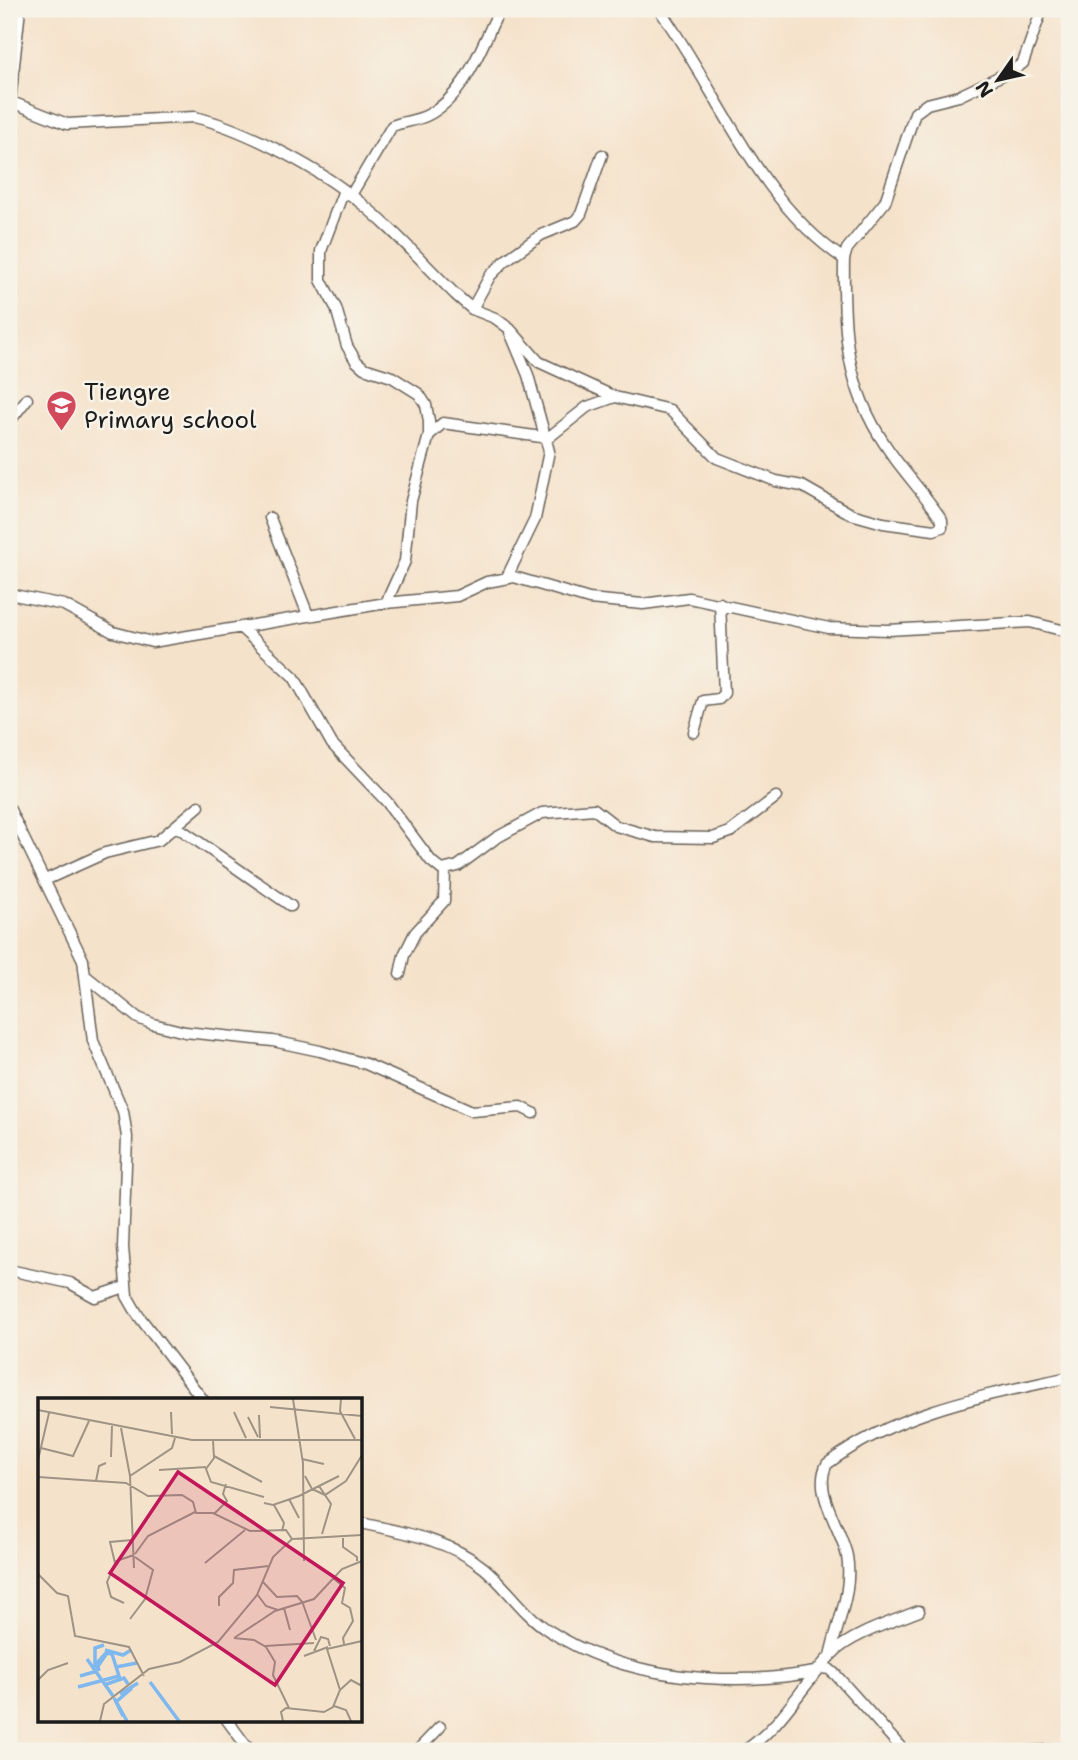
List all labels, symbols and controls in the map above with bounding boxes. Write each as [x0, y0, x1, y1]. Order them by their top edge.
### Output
north arrow [962, 46, 1032, 116]
text: N [970, 76, 999, 102]
place label: Tiengre Primary school [84, 376, 257, 436]
school or university icon: Tiengre Primary school [44, 389, 78, 433]
inset map [38, 1398, 362, 1722]

